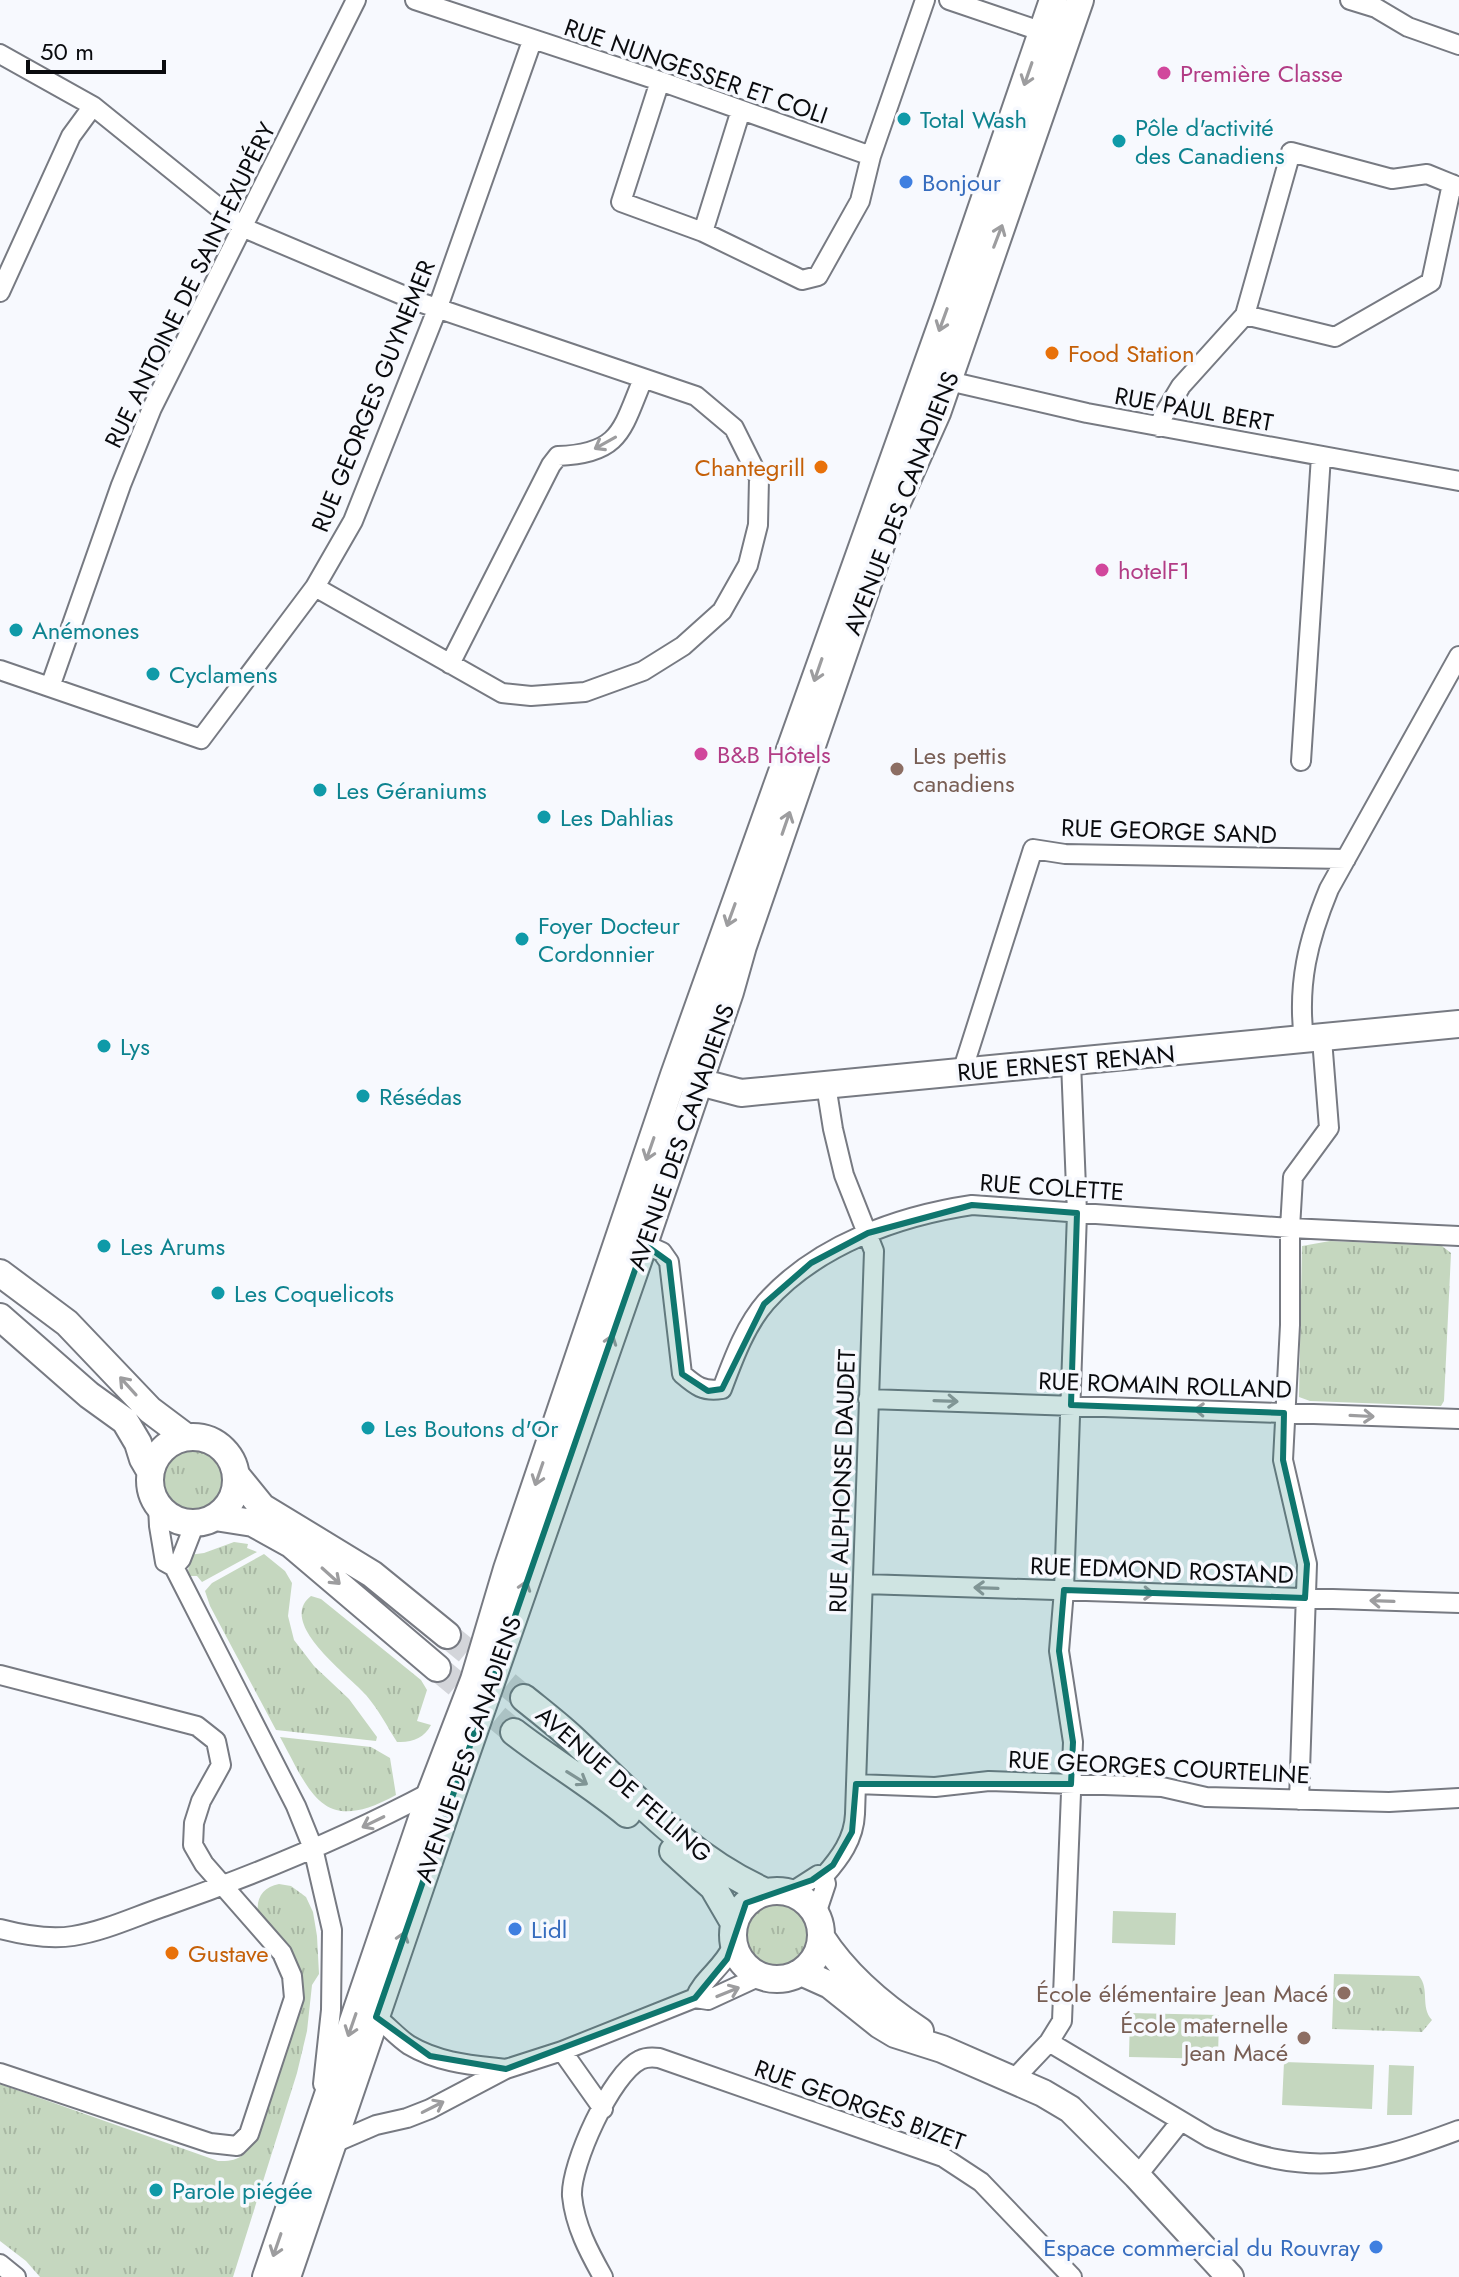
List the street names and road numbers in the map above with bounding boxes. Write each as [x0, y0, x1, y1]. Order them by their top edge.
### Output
street label: RUE NUNGESSER ET COLI [560, 9, 832, 133]
street label: RUE ANTOINE DE SAINT-EXUPÉRY [96, 116, 284, 454]
street label: RUE GEORGES GUYNEMER [302, 254, 444, 537]
street label: AVENUE DES CANADIENS [835, 366, 967, 640]
street label: RUE PAUL BERT [1112, 378, 1276, 440]
street label: RUE GEORGE SAND [1060, 810, 1278, 852]
street label: AVENUE DES CANADIENS [619, 999, 743, 1275]
street label: RUE ERNEST RENAN [956, 1036, 1176, 1090]
street label: RUE COLETTE [979, 1165, 1125, 1209]
street label: RUE ALPHONSE DAUDET [820, 1348, 864, 1614]
street label: RUE ROMAIN ROLLAND [1038, 1363, 1292, 1407]
street label: RUE EDMOND ROSTAND [1029, 1548, 1295, 1592]
street label: AVENUE DES CANADIENS [406, 1611, 530, 1887]
street label: AVENUE DE FELLING [528, 1698, 720, 1870]
street label: RUE GEORGES COURTELINE [1007, 1742, 1311, 1792]
street label: RUE GEORGES BIZET [750, 2051, 970, 2159]

